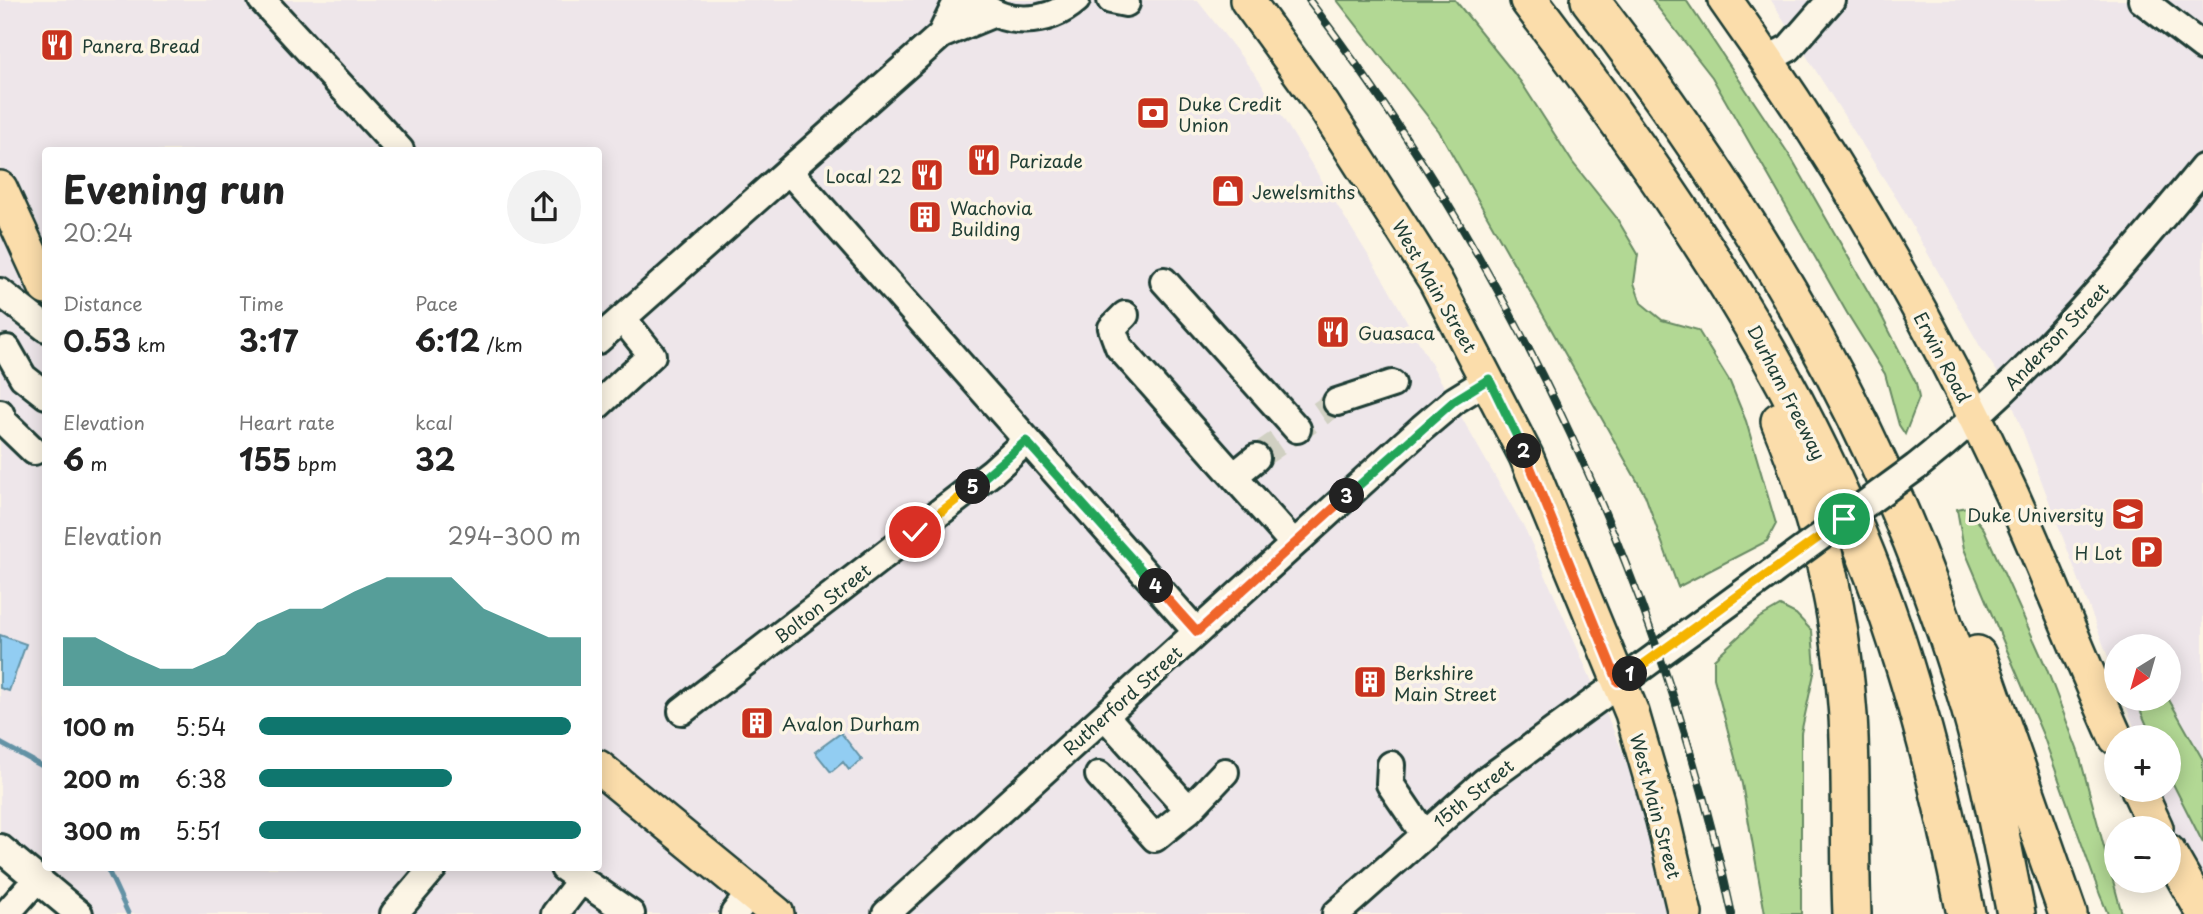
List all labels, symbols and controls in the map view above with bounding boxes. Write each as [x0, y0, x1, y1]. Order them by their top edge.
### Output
restaurant icon: Panera Bread [38, 26, 76, 64]
place label: Panera Bread [82, 32, 200, 59]
place label: Duke Credit Union [1178, 90, 1281, 138]
bank icon: Duke Credit Union [1134, 94, 1172, 132]
restaurant icon: Parizade [965, 141, 1003, 179]
place label: Parizade [1009, 147, 1083, 174]
restaurant icon: Local 22 [908, 156, 946, 194]
text: Evening run [63, 160, 285, 217]
place label: Local 22 [826, 162, 902, 189]
button: share [507, 170, 581, 244]
shop icon: Jewelsmiths [1209, 172, 1247, 210]
place label: Jewelsmiths [1252, 178, 1355, 205]
place label: Wachovia Building [950, 194, 1033, 242]
building icon: Wachovia Building [906, 198, 944, 236]
text: 20:24 [63, 215, 133, 250]
street label: West Main Street [1386, 215, 1484, 357]
street label: Anderson Street [1998, 276, 2114, 396]
text: Distance [63, 289, 143, 317]
text: Time [239, 289, 284, 317]
text: Pace [415, 289, 458, 317]
street label: Erwin Road [1908, 307, 1978, 407]
restaurant icon: Guasaca [1314, 313, 1352, 351]
text: 0.53 [63, 317, 131, 362]
text: 3:17 [239, 317, 298, 362]
text: 6:12 [415, 317, 480, 362]
place label: Guasaca [1358, 319, 1436, 346]
street label: Durham Freeway [1741, 320, 1833, 464]
text: km [131, 330, 166, 358]
text: /km [480, 330, 523, 358]
text: Elevation [63, 408, 145, 436]
text: Heart rate [239, 408, 335, 436]
text: kcal [415, 408, 453, 436]
pin: 2 [1506, 434, 1542, 468]
text: 6 [63, 436, 84, 481]
text: 155 [239, 436, 291, 481]
text: 32 [415, 436, 455, 481]
text: 2 [1517, 436, 1530, 464]
text: m [84, 449, 108, 477]
text: bpm [291, 449, 337, 477]
pin: 5 [956, 470, 990, 504]
text: 5 [966, 472, 979, 500]
pin: 3 [1330, 478, 1364, 514]
text: 3 [1340, 481, 1353, 509]
pin [1814, 489, 1874, 549]
school or university icon: Duke University [2109, 495, 2147, 533]
icon: arrive [1825, 500, 1863, 538]
place label: Duke University [1967, 501, 2104, 528]
pin [885, 502, 945, 562]
icon: check [896, 513, 934, 551]
text: Elevation [63, 518, 162, 553]
text: 294–300 m [448, 518, 581, 553]
parking icon: H Lot [2128, 533, 2166, 571]
place label: H Lot [2075, 539, 2122, 566]
street label: Bolton Street [768, 556, 876, 650]
pin: 4 [1138, 568, 1174, 604]
text: 4 [1149, 571, 1162, 599]
north arrow [2104, 634, 2180, 710]
map controls [2104, 634, 2181, 893]
street label: Rutherford Street [1056, 639, 1188, 761]
pin: 1 [1612, 656, 1648, 692]
place label: Berkshire Main Street [1394, 659, 1497, 707]
text: 1 [1625, 659, 1634, 687]
building icon: Berkshire Main Street [1351, 663, 1389, 701]
building icon: Avalon Durham [738, 704, 776, 742]
text: 100 m [63, 709, 135, 744]
text: 5:54 [175, 709, 226, 744]
place label: Avalon Durham [782, 710, 920, 737]
button: + [2104, 725, 2181, 802]
street label: West Main Street [1624, 730, 1688, 882]
street label: 15th Street [1427, 752, 1519, 834]
text: 200 m [63, 761, 140, 796]
text: 6:38 [175, 761, 227, 796]
text: 300 m [63, 813, 141, 848]
text: 5:51 [175, 813, 221, 848]
button: − [2104, 816, 2181, 893]

